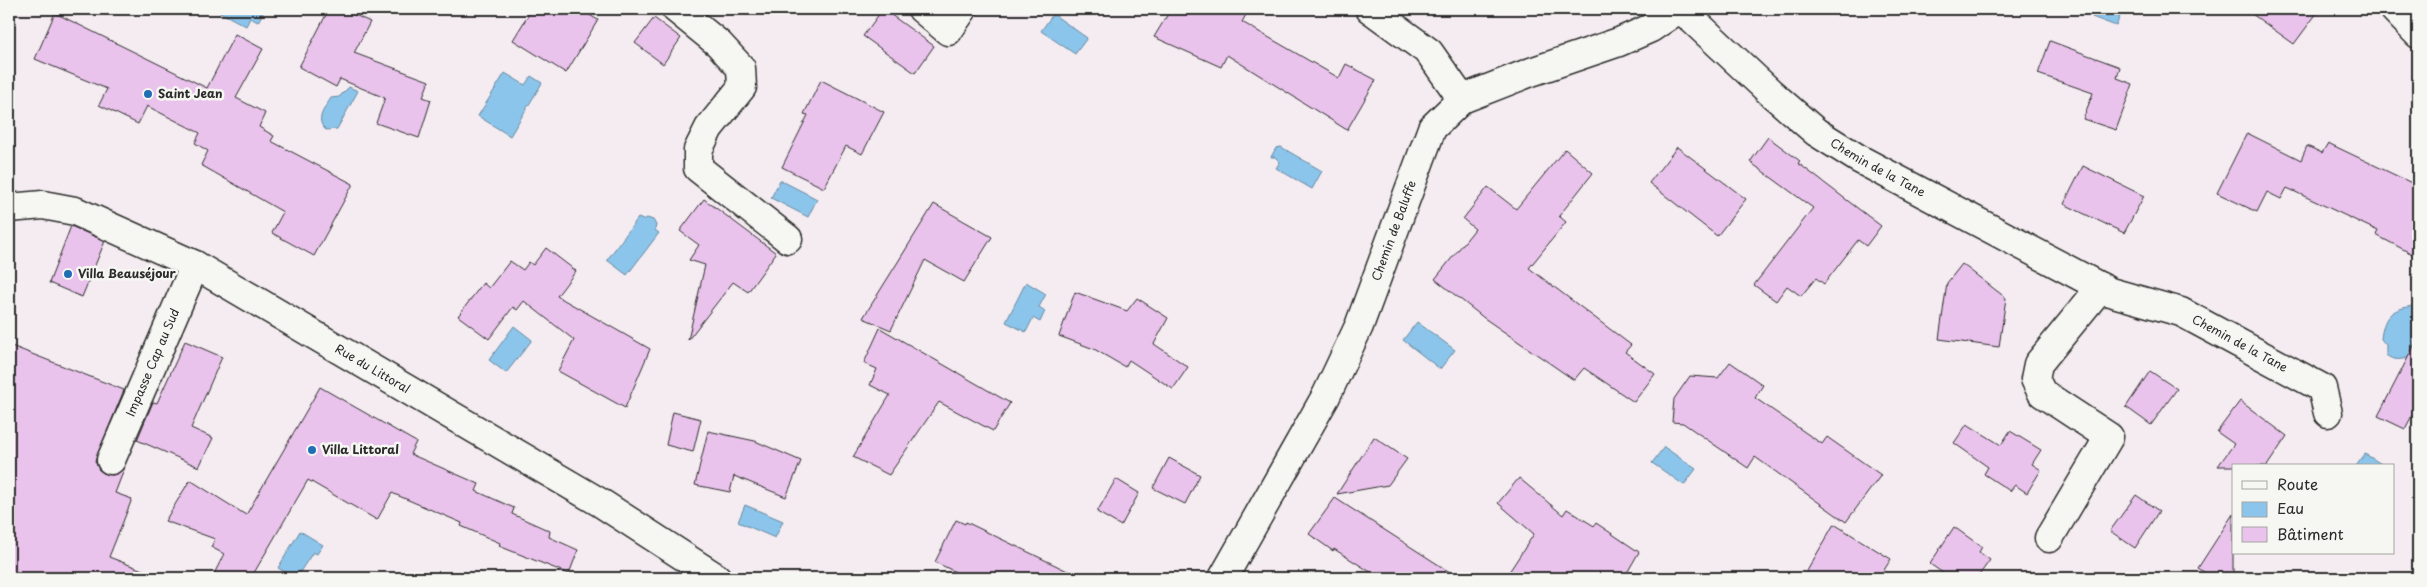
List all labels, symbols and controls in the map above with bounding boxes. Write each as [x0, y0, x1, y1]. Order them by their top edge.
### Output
place label: Saint Jean [158, 84, 223, 102]
marker: Saint Jean [142, 88, 154, 100]
street label: Chemin de la Tane [1827, 133, 1929, 201]
street label: Chemin de Baluffe [1366, 178, 1420, 283]
place label: Villa Beauséjour [78, 264, 177, 282]
marker: Villa Beauséjour [62, 268, 74, 280]
street label: Impasse Cap au Sud [121, 305, 183, 419]
street label: Chemin de la Tane [2189, 310, 2292, 376]
street label: Rue du Littoral [332, 339, 414, 397]
place label: Villa Littoral [322, 440, 399, 458]
marker: Villa Littoral [306, 444, 318, 456]
legend [2232, 464, 2394, 554]
text: Route [2277, 472, 2318, 495]
text: Eau [2277, 496, 2304, 519]
text: Bâtiment [2277, 522, 2344, 545]

